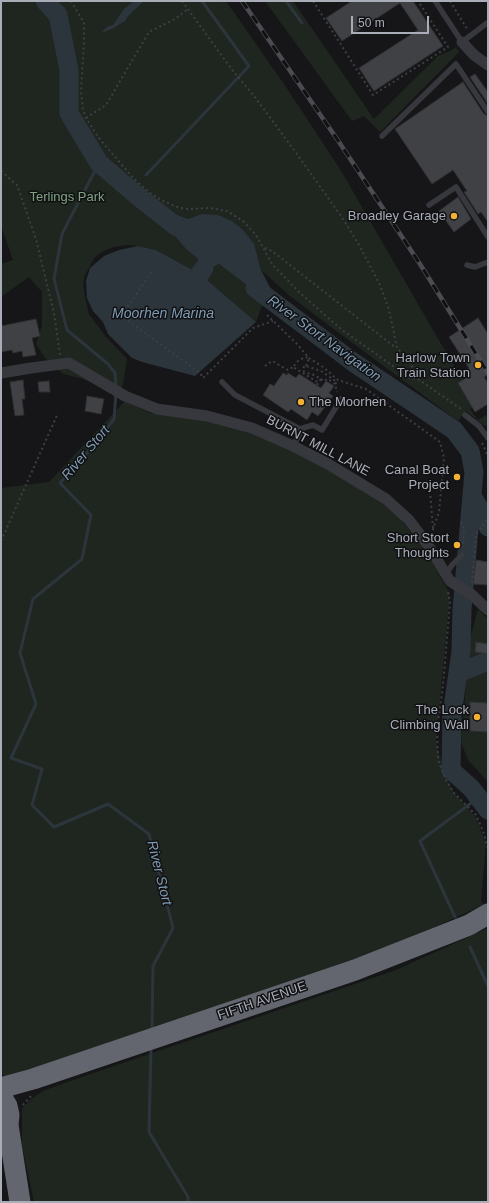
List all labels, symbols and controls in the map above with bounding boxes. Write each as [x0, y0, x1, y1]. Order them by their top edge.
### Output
scale bar [353, 8, 431, 34]
text: 50 m [358, 16, 385, 30]
park label: Terlings Park [29, 189, 105, 205]
place label: Broadley Garage [348, 208, 446, 224]
marker: Broadley Garage [449, 211, 459, 221]
water label: River Stort Navigation [264, 292, 384, 386]
water label: Moorhen Marina [112, 306, 214, 322]
place label: Harlow Town Train Station [396, 350, 470, 381]
marker: Harlow Town Train Station [473, 360, 483, 370]
place label: The Moorhen [309, 394, 386, 410]
marker: The Moorhen [296, 397, 306, 407]
street label: BURNT MILL LANE [264, 412, 372, 480]
water label: River Stort [58, 422, 114, 484]
place label: Canal Boat Project [385, 462, 449, 493]
marker: Canal Boat Project [452, 472, 462, 482]
place label: Short Stort Thoughts [387, 530, 449, 561]
marker: Short Stort Thoughts [452, 540, 462, 550]
place label: The Lock Climbing Wall [390, 702, 469, 733]
marker: The Lock Climbing Wall [472, 712, 482, 722]
water label: River Stort [143, 839, 175, 907]
street label: FIFTH AVENUE [216, 978, 308, 1024]

